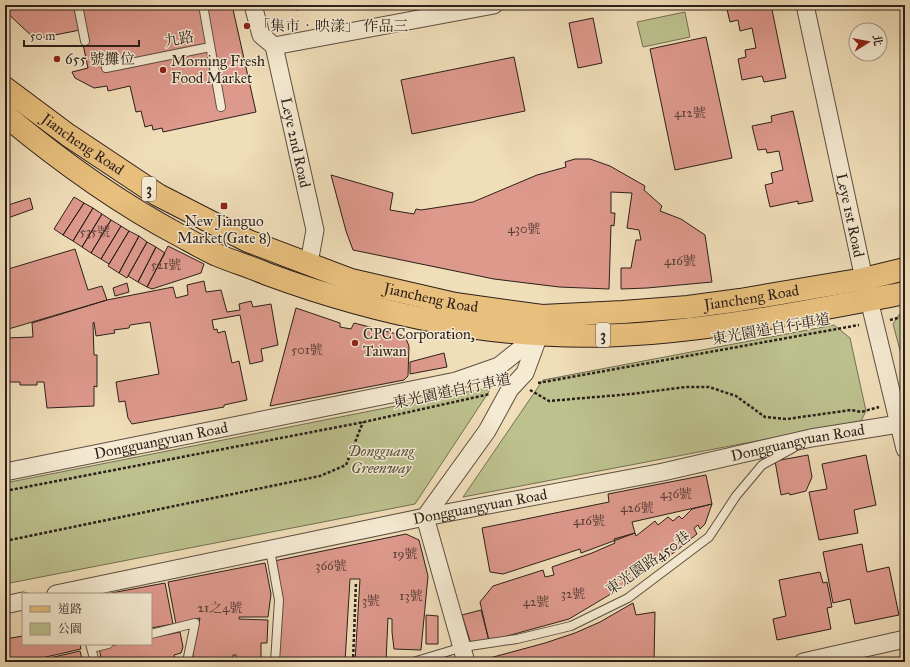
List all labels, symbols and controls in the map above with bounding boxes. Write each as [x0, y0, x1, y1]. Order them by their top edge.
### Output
place label: 「集市‧映漾」 作品三 [255, 17, 408, 35]
marker: 「集市‧映漾」 作品三 [242, 21, 252, 31]
scale bar [24, 22, 139, 48]
north arrow [848, 22, 888, 62]
street label: 九路 [163, 27, 195, 51]
text: 50 m [30, 29, 55, 43]
text: 北 [870, 34, 885, 47]
place label: 655 號攤位 [65, 50, 135, 68]
place label: Morning Fresh Food Market [171, 52, 266, 87]
marker: 655 號攤位 [52, 54, 62, 64]
marker: Morning Fresh Food Market [158, 65, 168, 75]
street label: Leye 2nd Road [277, 96, 314, 190]
house number: 412號 [674, 105, 706, 121]
street label: Jiancheng Road [36, 108, 128, 179]
street label: Leye 1st Road [832, 171, 868, 259]
road number: 3 [142, 177, 156, 201]
marker: New Jianguo Market(Gate 8) [219, 201, 229, 211]
place label: New Jianguo Market(Gate 8) [177, 212, 271, 248]
house number: 430號 [507, 221, 541, 237]
house number: 535號 [80, 224, 110, 240]
house number: 416號 [664, 253, 696, 269]
house number: 521號 [151, 257, 181, 273]
street label: Jiancheng Road [380, 278, 480, 316]
street label: Jiancheng Road [701, 281, 801, 315]
street label: 東光園道自行車道 [710, 310, 832, 348]
road number: 3 [596, 323, 610, 347]
place label: CPC Corporation, Taiwan [363, 325, 475, 360]
marker: CPC Corporation, Taiwan [350, 338, 360, 348]
house number: 501號 [291, 342, 323, 358]
street label: 東光園道自行車道 [391, 370, 513, 412]
street label: Dongguangyuan Road [92, 418, 230, 463]
street label: Dongguangyuan Road [729, 421, 866, 465]
park label: Dongguang Greenway [348, 442, 415, 477]
street label: Dongguangyuan Road [411, 485, 549, 528]
house number: 436號 [660, 486, 692, 502]
house number: 426號 [620, 500, 654, 516]
house number: 416號 [573, 513, 605, 529]
street label: 東光園路450巷 [602, 527, 694, 599]
house number: 19號 [392, 546, 418, 562]
house number: 366號 [315, 558, 347, 574]
house number: 32號 [561, 586, 585, 602]
house number: 13號 [399, 588, 423, 604]
legend [22, 593, 152, 645]
house number: 3號 [362, 593, 380, 609]
house number: 42號 [523, 594, 549, 610]
house number: 21之4號 [198, 600, 242, 616]
text: 道路 [58, 602, 82, 616]
text: 公園 [58, 622, 82, 636]

